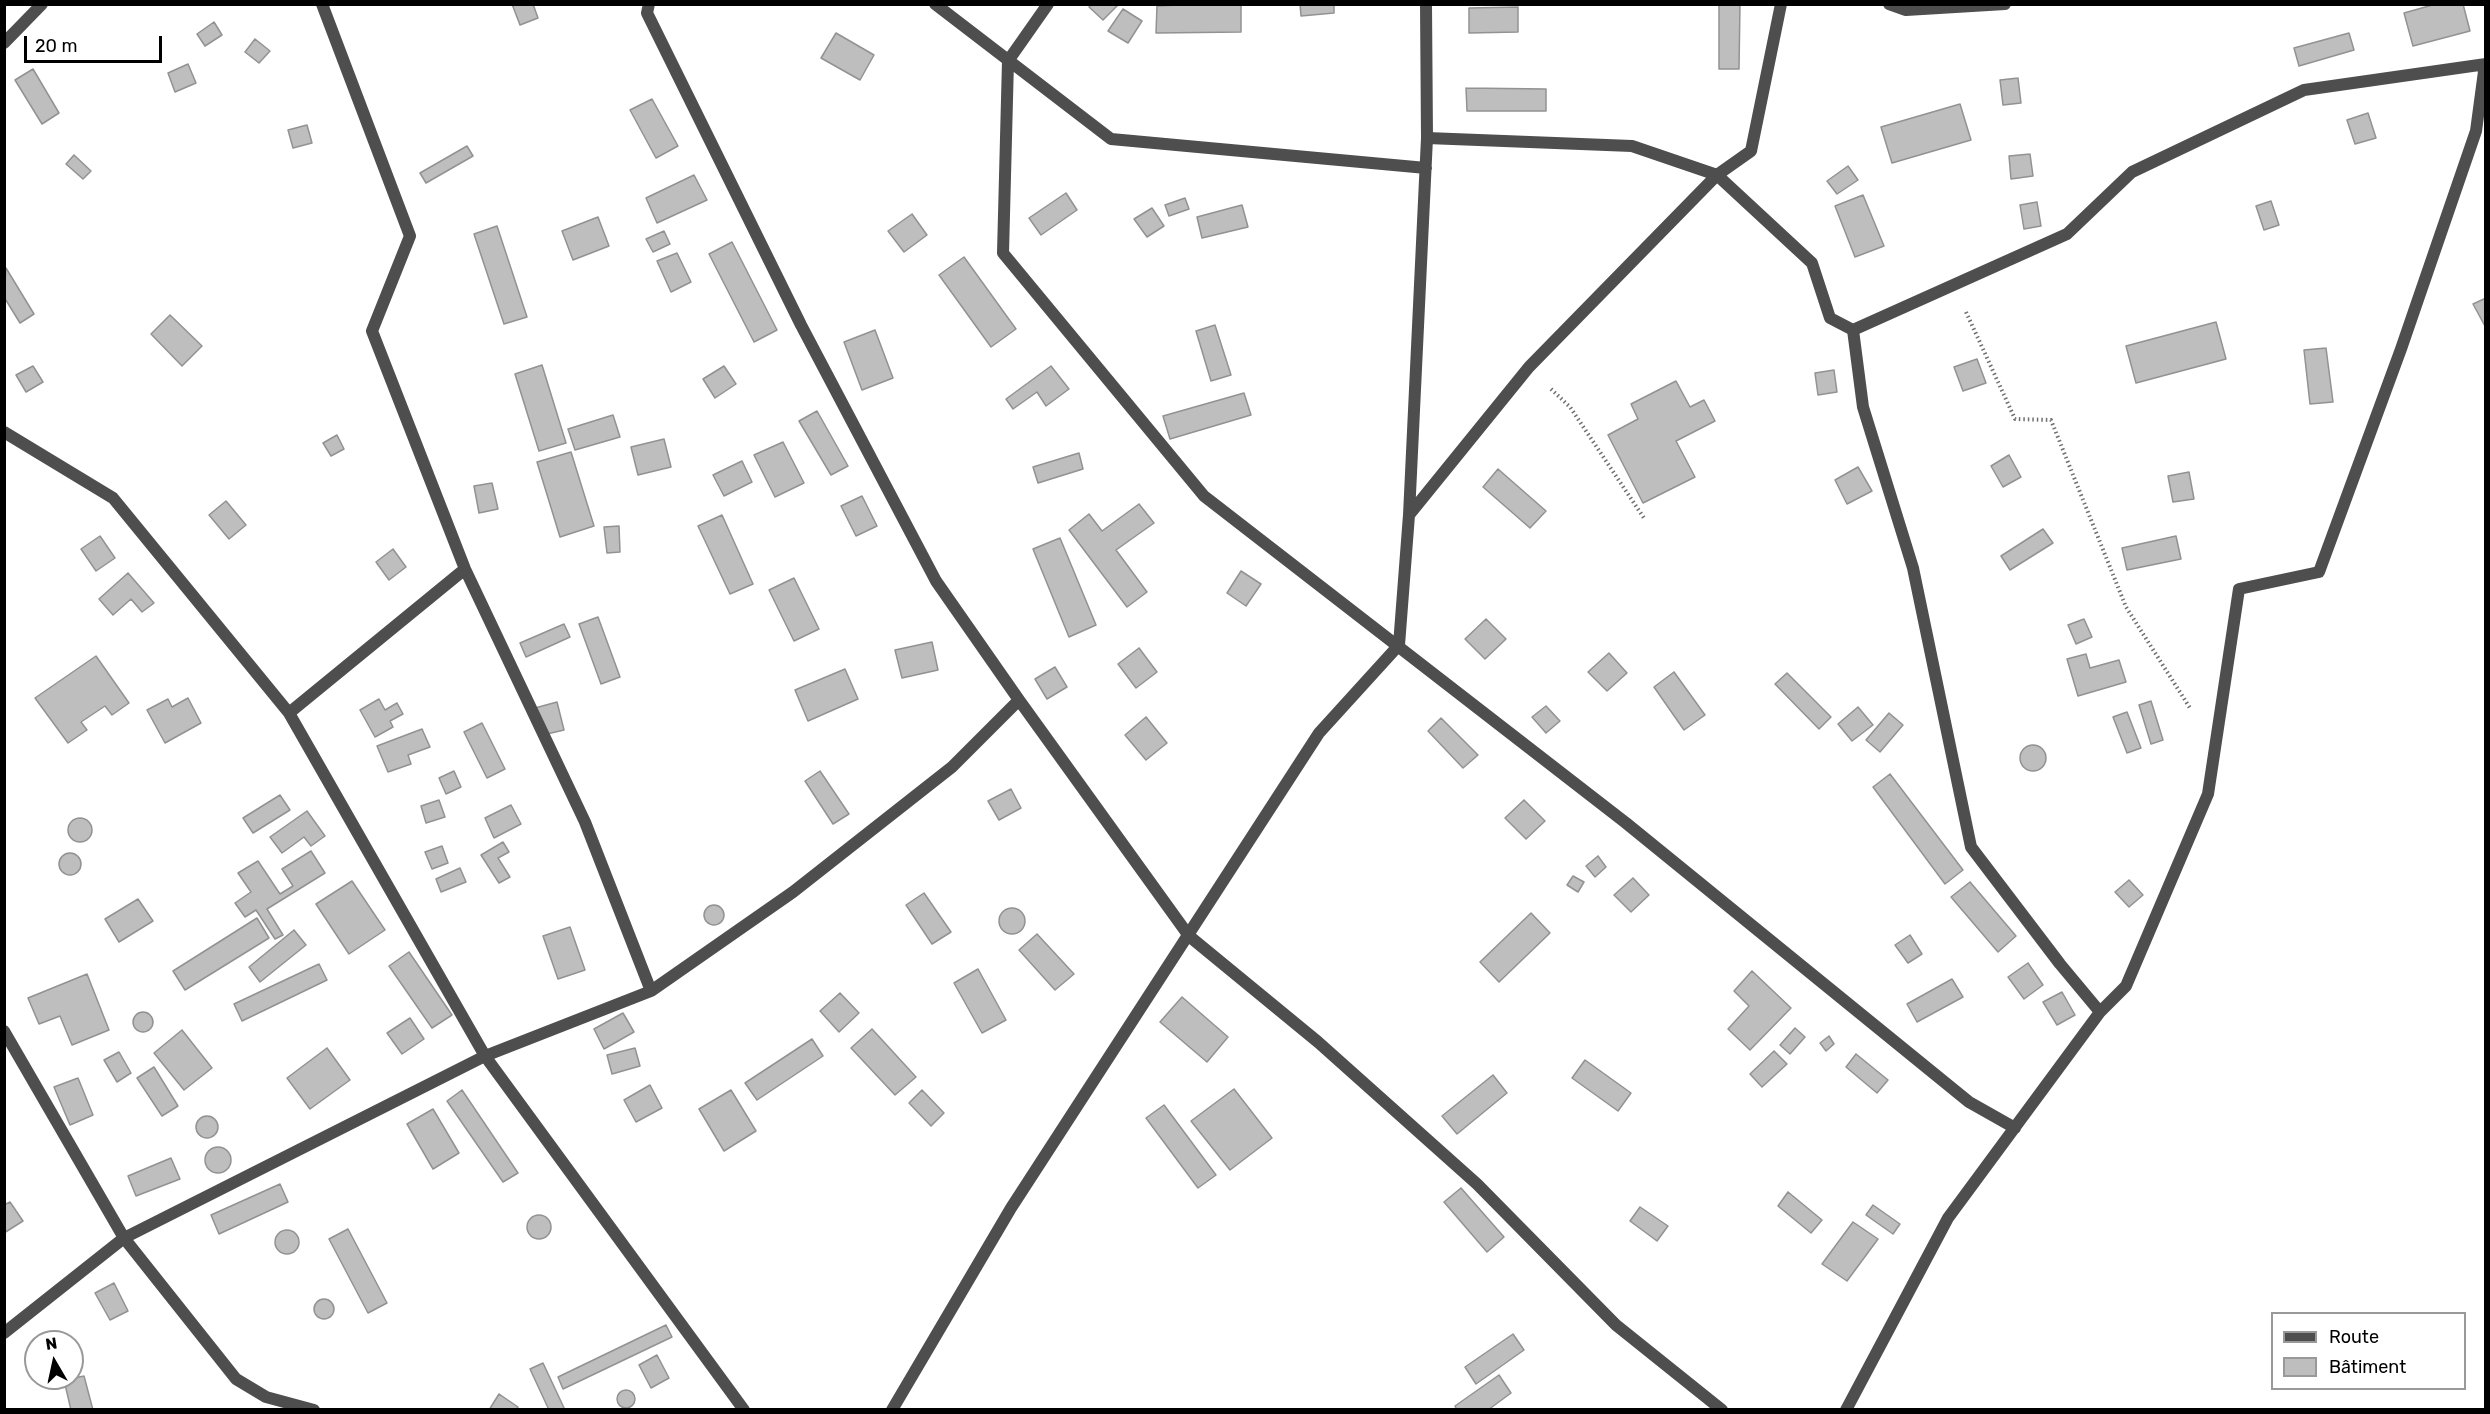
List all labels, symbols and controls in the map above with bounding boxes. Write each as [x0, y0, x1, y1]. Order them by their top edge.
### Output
scale bar [27, 24, 165, 62]
text: 20 m [35, 35, 77, 57]
legend [2271, 1312, 2466, 1390]
text: Route [2329, 1326, 2379, 1348]
north arrow [24, 1330, 84, 1390]
text: N [44, 1333, 59, 1354]
text: Bâtiment [2329, 1356, 2406, 1378]

